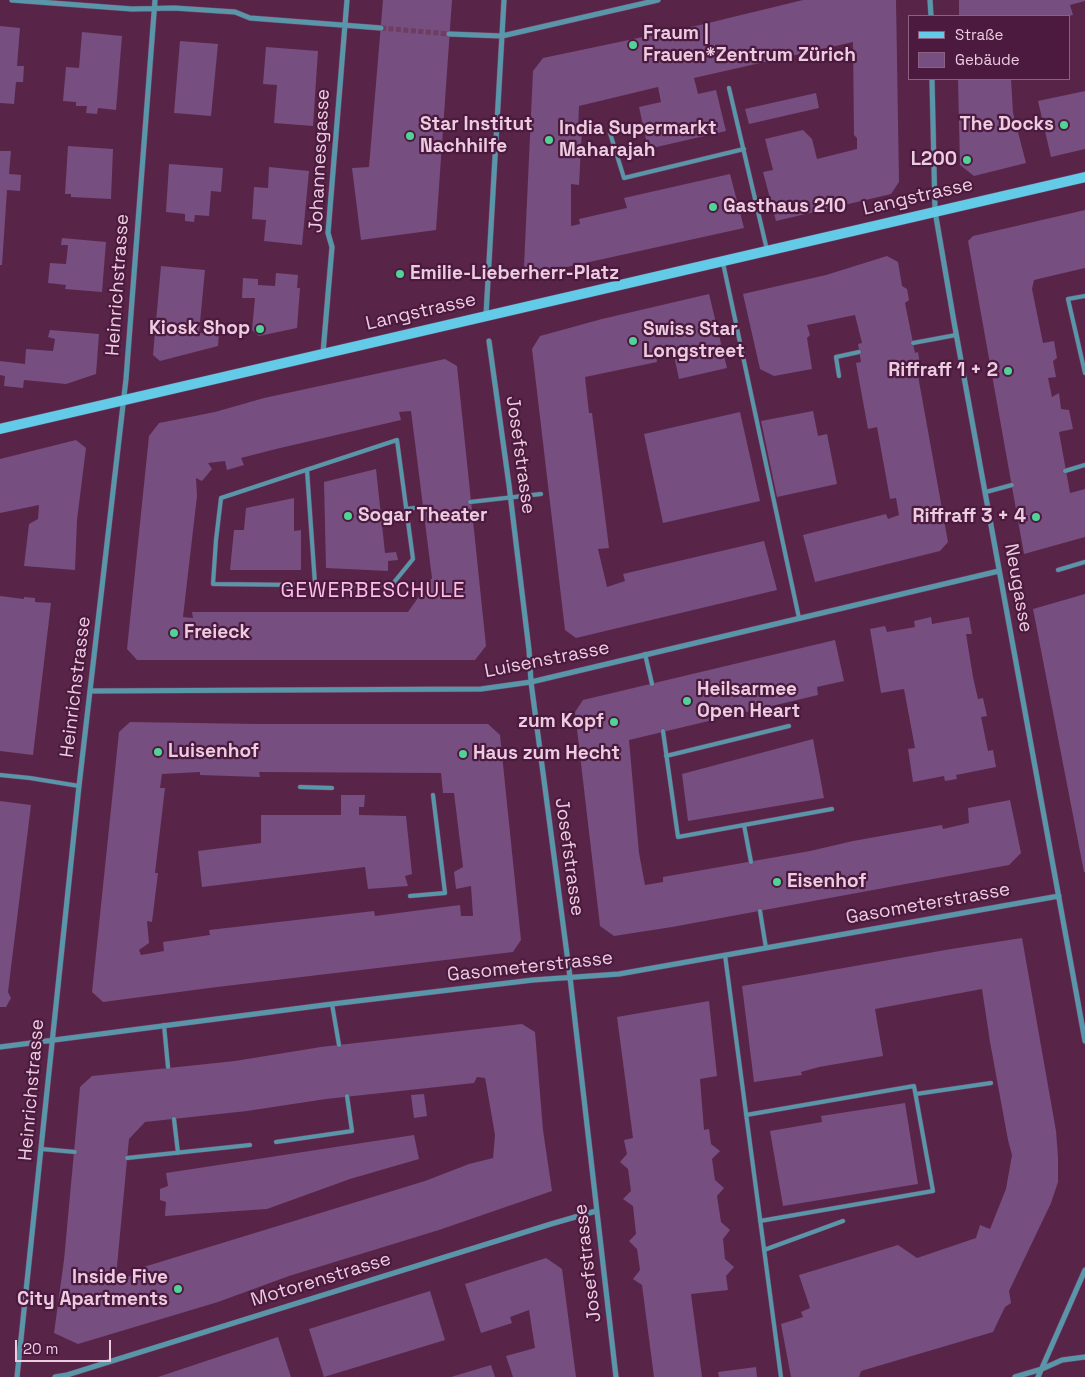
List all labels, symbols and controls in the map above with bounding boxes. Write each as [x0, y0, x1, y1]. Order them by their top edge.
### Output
legend [908, 15, 1070, 80]
place label: Fraum | Frauen*Zentrum Zürich [643, 23, 856, 67]
text: Straße [955, 25, 1003, 44]
marker: Fraum | Frauen*Zentrum Zürich [627, 39, 639, 51]
text: Gebäude [955, 50, 1020, 69]
street label: Johannesgasse [305, 89, 335, 233]
place label: Star Institut Nachhilfe [420, 114, 533, 158]
place label: The Docks [960, 114, 1054, 136]
place label: India Supermarkt Maharajah [559, 118, 717, 162]
marker: The Docks [1058, 119, 1070, 131]
marker: Star Institut Nachhilfe [404, 130, 416, 142]
marker: India Supermarkt Maharajah [543, 134, 555, 146]
place label: L200 [911, 149, 957, 171]
marker: L200 [961, 154, 973, 166]
street label: Langstrasse [861, 173, 975, 221]
place label: Gasthaus 210 [723, 196, 846, 218]
marker: Gasthaus 210 [707, 201, 719, 213]
street label: Heinrichstrasse [102, 213, 134, 357]
place label: Emilie-Lieberherr-Platz [410, 263, 619, 285]
marker: Emilie-Lieberherr-Platz [394, 268, 406, 280]
street label: Langstrasse [364, 288, 478, 336]
place label: Kiosk Shop [149, 318, 250, 340]
place label: Swiss Star Longstreet [643, 319, 745, 363]
marker: Kiosk Shop [254, 323, 266, 335]
marker: Swiss Star Longstreet [627, 335, 639, 347]
place label: Riffraff 1 + 2 [888, 360, 998, 382]
marker: Riffraff 1 + 2 [1002, 365, 1014, 377]
street label: Josefstrasse [500, 394, 540, 516]
place label: Sogar Theater [358, 505, 488, 527]
place label: Riffraff 3 + 4 [912, 506, 1026, 528]
marker: Sogar Theater [342, 510, 354, 522]
marker: Riffraff 3 + 4 [1030, 511, 1042, 523]
street label: Neugasse [999, 542, 1037, 634]
district label: GEWERBESCHULE [279, 578, 467, 604]
street label: Heinrichstrasse [56, 615, 96, 759]
place label: Freieck [184, 622, 250, 644]
marker: Freieck [168, 627, 180, 639]
street label: Luisenstrasse [482, 637, 612, 683]
place label: Heilsarmee Open Heart [697, 679, 800, 723]
marker: Heilsarmee Open Heart [681, 695, 693, 707]
place label: zum Kopf [518, 711, 604, 733]
marker: zum Kopf [608, 716, 620, 728]
place label: Luisenhof [168, 741, 259, 763]
place label: Haus zum Hecht [473, 743, 620, 765]
marker: Luisenhof [152, 746, 164, 758]
marker: Haus zum Hecht [457, 748, 469, 760]
street label: Josefstrasse [549, 796, 589, 918]
place label: Eisenhof [787, 871, 867, 893]
marker: Eisenhof [771, 876, 783, 888]
street label: Gasometerstrasse [844, 878, 1012, 930]
street label: Gasometerstrasse [446, 947, 614, 987]
street label: Heinrichstrasse [14, 1018, 50, 1162]
street label: Josefstrasse [569, 1202, 607, 1324]
street label: Motorenstrasse [248, 1248, 394, 1312]
place label: Inside Five City Apartments [17, 1267, 168, 1311]
marker: Inside Five City Apartments [172, 1283, 184, 1295]
scale bar [18, 1330, 114, 1362]
text: 20 m [23, 1339, 58, 1358]

